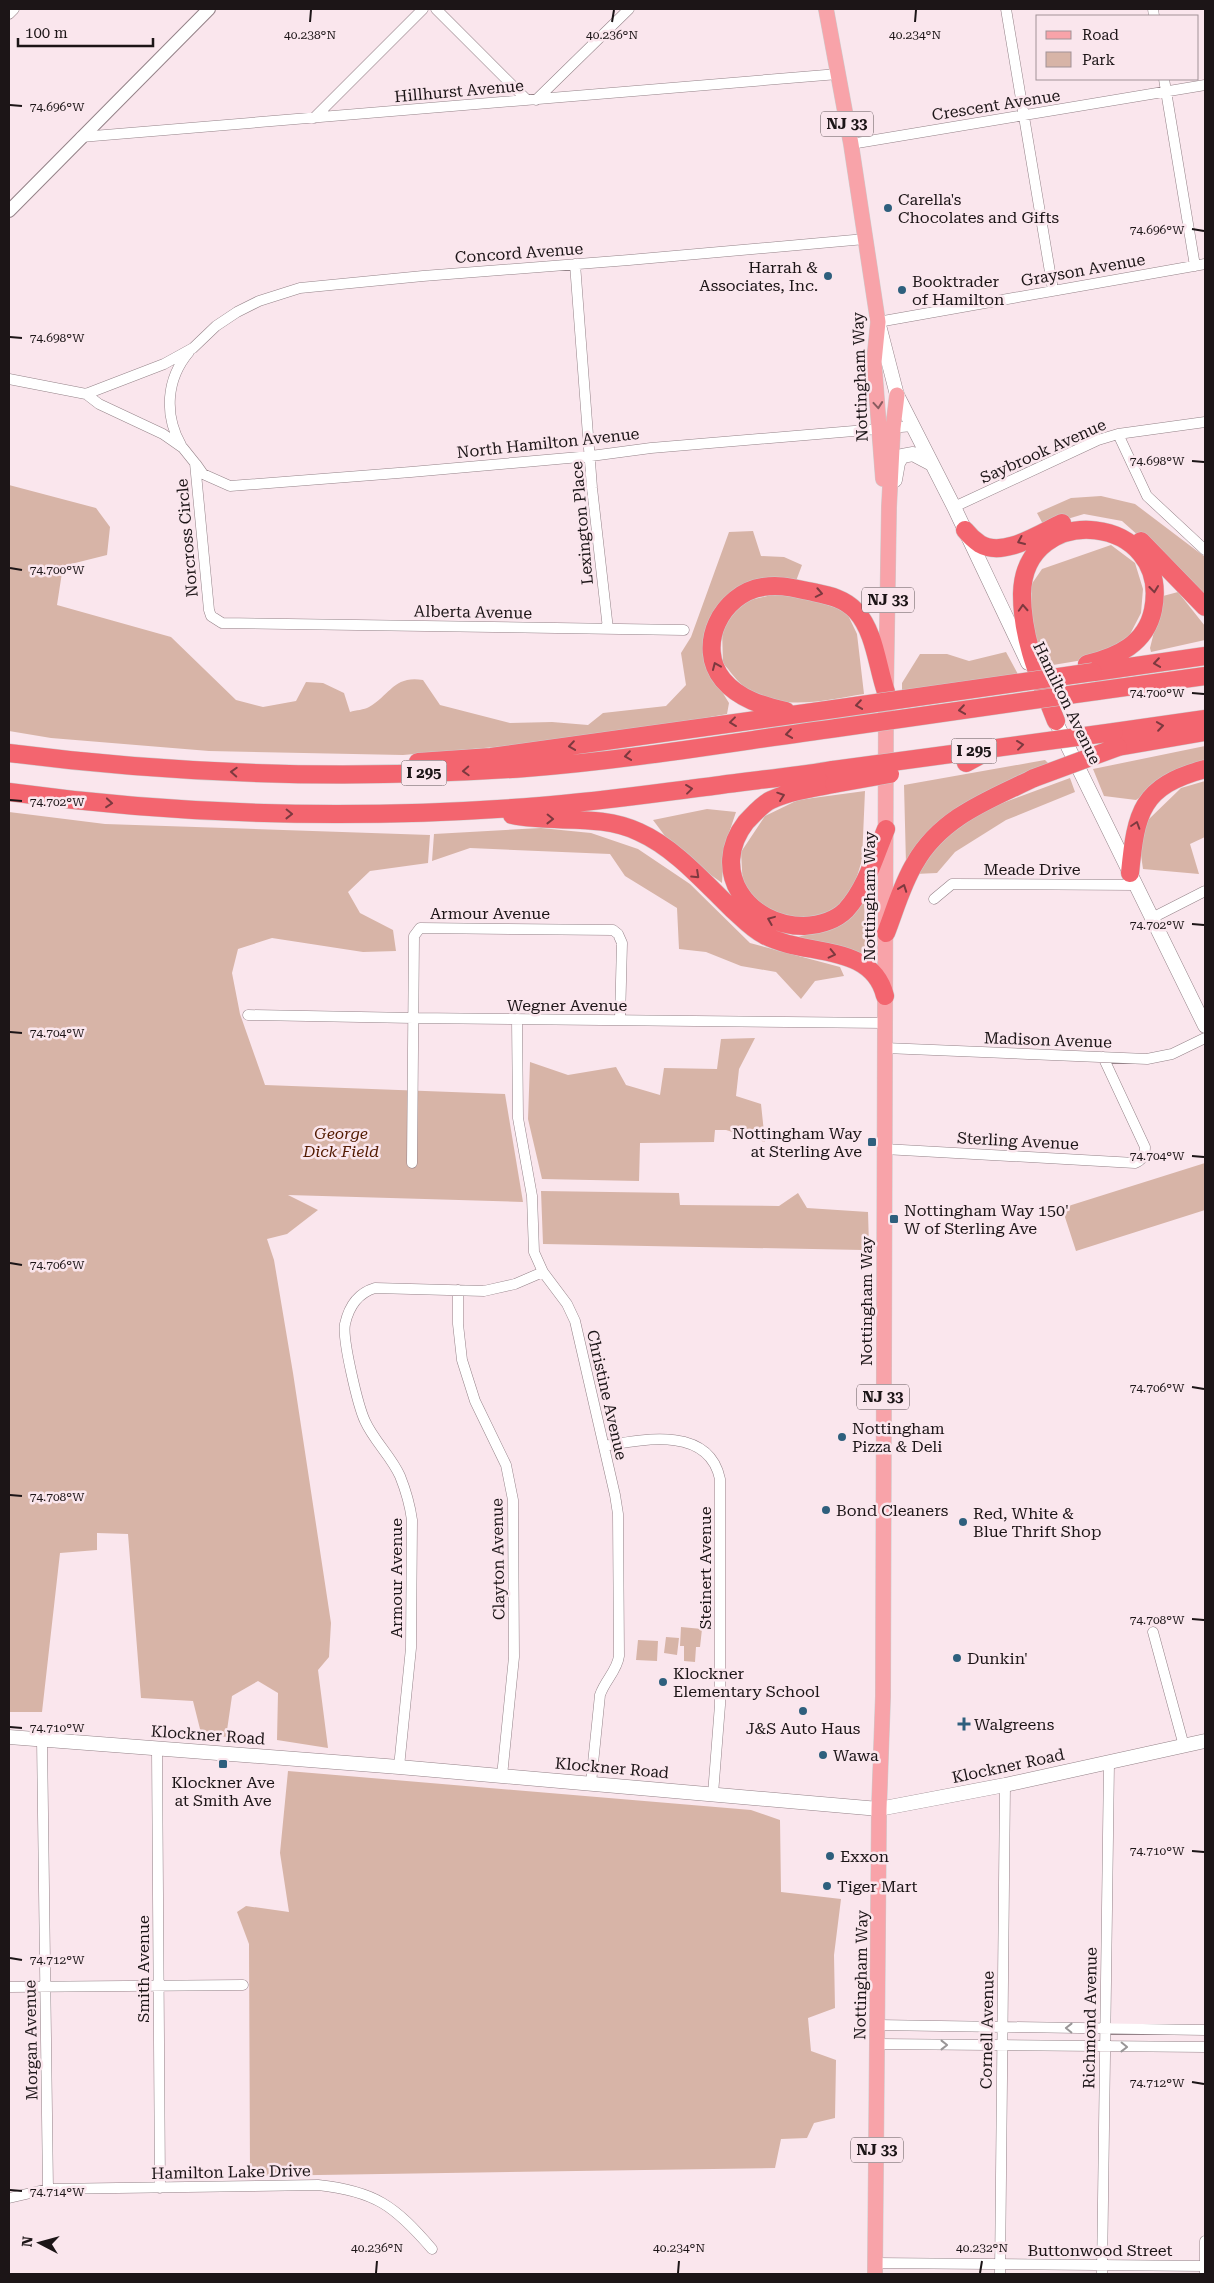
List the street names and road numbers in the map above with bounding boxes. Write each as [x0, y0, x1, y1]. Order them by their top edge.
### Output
street label: Hillhurst Avenue [393, 76, 525, 106]
street label: Crescent Avenue [930, 85, 1062, 125]
road number: NJ 33 [821, 112, 873, 136]
street label: Concord Avenue [454, 239, 584, 267]
street label: Grayson Avenue [1020, 250, 1147, 290]
street label: Nottingham Way [848, 311, 872, 442]
street label: Saybrook Avenue [977, 415, 1109, 487]
street label: North Hamilton Avenue [456, 424, 640, 462]
street label: Lexington Place [567, 460, 597, 586]
street label: Norcross Circle [172, 478, 202, 598]
road number: NJ 33 [862, 588, 914, 612]
street label: Alberta Avenue [414, 601, 532, 623]
street label: Hamilton Avenue [1029, 639, 1105, 768]
road number: I 295 [952, 738, 996, 764]
road number: I 295 [402, 760, 446, 786]
street label: Nottingham Way [860, 830, 879, 961]
street label: Meade Drive [983, 860, 1081, 879]
street label: Armour Avenue [430, 904, 550, 923]
street label: Wegner Avenue [507, 996, 627, 1015]
street label: Madison Avenue [984, 1028, 1113, 1052]
street label: Sterling Avenue [957, 1128, 1080, 1154]
street label: Nottingham Way [857, 1235, 876, 1366]
street label: Christine Avenue [583, 1328, 631, 1462]
road number: NJ 33 [857, 1384, 909, 1410]
street label: Clayton Avenue [487, 1498, 509, 1620]
street label: Steinert Avenue [696, 1506, 715, 1629]
street label: Armour Avenue [387, 1518, 406, 1638]
street label: Klockner Road [150, 1722, 266, 1748]
street label: Klockner Road [950, 1745, 1066, 1787]
street label: Klockner Road [554, 1754, 670, 1782]
street label: Nottingham Way [850, 1909, 872, 2040]
street label: Smith Avenue [134, 1915, 153, 2023]
street label: Richmond Avenue [1079, 1947, 1101, 2089]
street label: Cornell Avenue [976, 1971, 998, 2089]
street label: Morgan Avenue [20, 1979, 42, 2100]
road number: NJ 33 [851, 2138, 903, 2162]
street label: Hamilton Lake Drive [151, 2161, 311, 2183]
street label: Buttonwood Street [1027, 2241, 1173, 2260]

